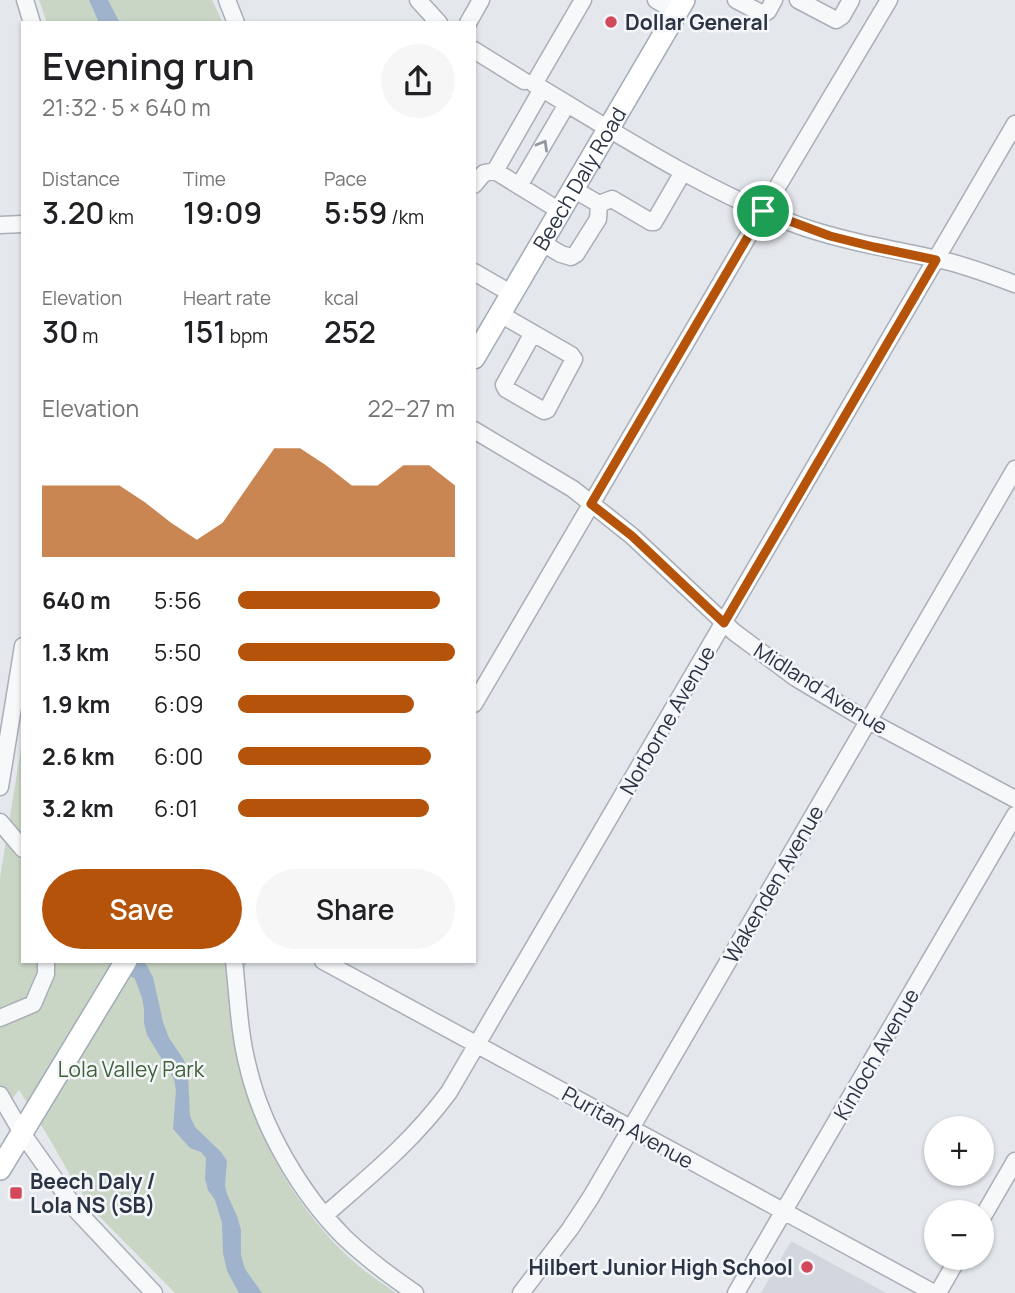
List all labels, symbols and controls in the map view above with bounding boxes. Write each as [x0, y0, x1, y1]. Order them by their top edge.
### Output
place label: Dollar General [625, 8, 769, 36]
marker: Dollar General [603, 14, 619, 30]
text: Evening run [42, 39, 255, 91]
button: share [381, 44, 455, 118]
text: 21:32 · 5 × 640 m [42, 91, 211, 123]
street label: Beech Daly Road [526, 102, 632, 255]
one-way arrow [535, 140, 548, 153]
text: Distance [42, 166, 120, 192]
text: Time [183, 166, 226, 192]
text: Pace [324, 166, 367, 192]
pin [733, 181, 793, 241]
text: 3.20 [42, 192, 105, 233]
text: 19:09 [183, 192, 262, 233]
text: 5:59 [324, 192, 388, 233]
icon: arrive [744, 192, 782, 230]
text: km [105, 204, 134, 230]
text: /km [388, 204, 424, 230]
text: Elevation [42, 285, 122, 311]
text: Heart rate [183, 285, 271, 311]
text: kcal [324, 285, 359, 311]
text: 30 [42, 311, 78, 352]
text: 151 [183, 311, 226, 352]
text: 252 [324, 311, 376, 352]
text: m [78, 323, 98, 349]
text: bpm [226, 323, 268, 349]
text: Elevation [42, 392, 139, 424]
text: 22–27 m [368, 392, 455, 424]
text: 640 m [42, 584, 111, 616]
text: 5:56 [154, 584, 202, 616]
text: 1.3 km [42, 636, 109, 668]
text: 5:50 [154, 636, 201, 668]
street label: Midland Avenue [749, 636, 893, 740]
street label: Norborne Avenue [613, 640, 721, 800]
text: 1.9 km [42, 688, 110, 720]
text: 6:09 [154, 688, 203, 720]
text: 2.6 km [42, 740, 115, 772]
text: 6:00 [154, 740, 203, 772]
text: 3.2 km [42, 792, 114, 824]
text: 6:01 [154, 792, 198, 824]
street label: Wakenden Avenue [716, 800, 830, 968]
button: Save [42, 869, 242, 949]
button: Share [256, 869, 455, 949]
street label: Kinloch Avenue [827, 983, 925, 1125]
park label: Lola Valley Park [58, 1055, 205, 1083]
street label: Puritan Avenue [557, 1079, 699, 1175]
map controls [924, 1116, 994, 1270]
button: + [924, 1116, 994, 1186]
place label: Beech Daly / Lola NS (SB) [30, 1167, 156, 1219]
marker: Beech Daly / Lola NS (SB) [8, 1185, 24, 1201]
button: − [924, 1200, 994, 1270]
place label: Hilbert Junior High School [528, 1253, 793, 1281]
marker: Hilbert Junior High School [799, 1259, 815, 1275]

